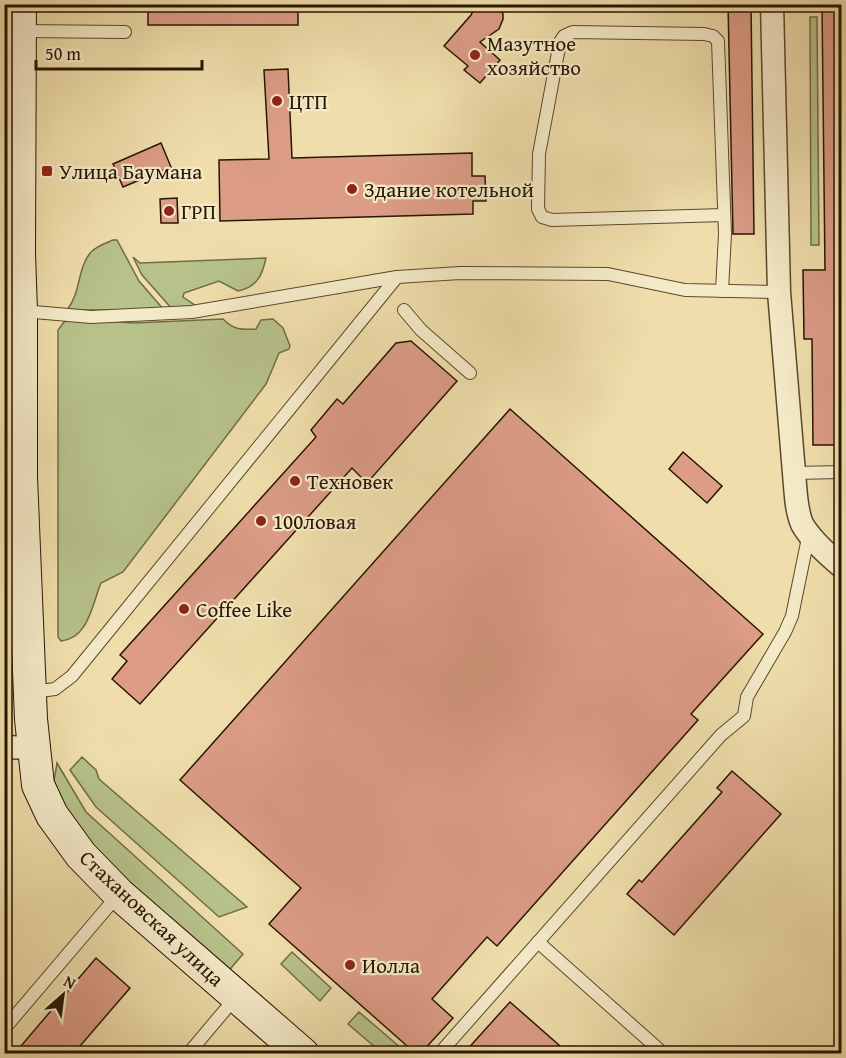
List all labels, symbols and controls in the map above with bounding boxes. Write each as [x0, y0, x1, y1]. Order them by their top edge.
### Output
place label: Мазутное хозяйство [487, 28, 581, 83]
scale bar [36, 33, 202, 71]
text: 50 m [45, 40, 81, 67]
marker: Мазутное хозяйство [468, 48, 482, 62]
place label: ЦТП [289, 86, 328, 117]
marker: ЦТП [270, 94, 284, 108]
place label: Улица Баумана [59, 156, 202, 187]
marker: Улица Баумана [40, 164, 54, 178]
place label: Здание котельной [364, 174, 534, 205]
marker: Здание котельной [345, 182, 359, 196]
place label: ГРП [181, 196, 216, 227]
marker: ГРП [162, 204, 176, 218]
place label: Техновек [307, 466, 393, 497]
marker: Техновек [288, 474, 302, 488]
place label: 100ловая [273, 506, 357, 537]
marker: 100ловая [254, 514, 268, 528]
place label: Coffee Like [196, 594, 292, 625]
marker: Coffee Like [177, 602, 191, 616]
street label: Стахановская улица [73, 843, 231, 993]
place label: Иолла [362, 950, 420, 981]
marker: Иолла [343, 958, 357, 972]
north arrow [33, 965, 93, 1025]
text: N [60, 969, 81, 995]

